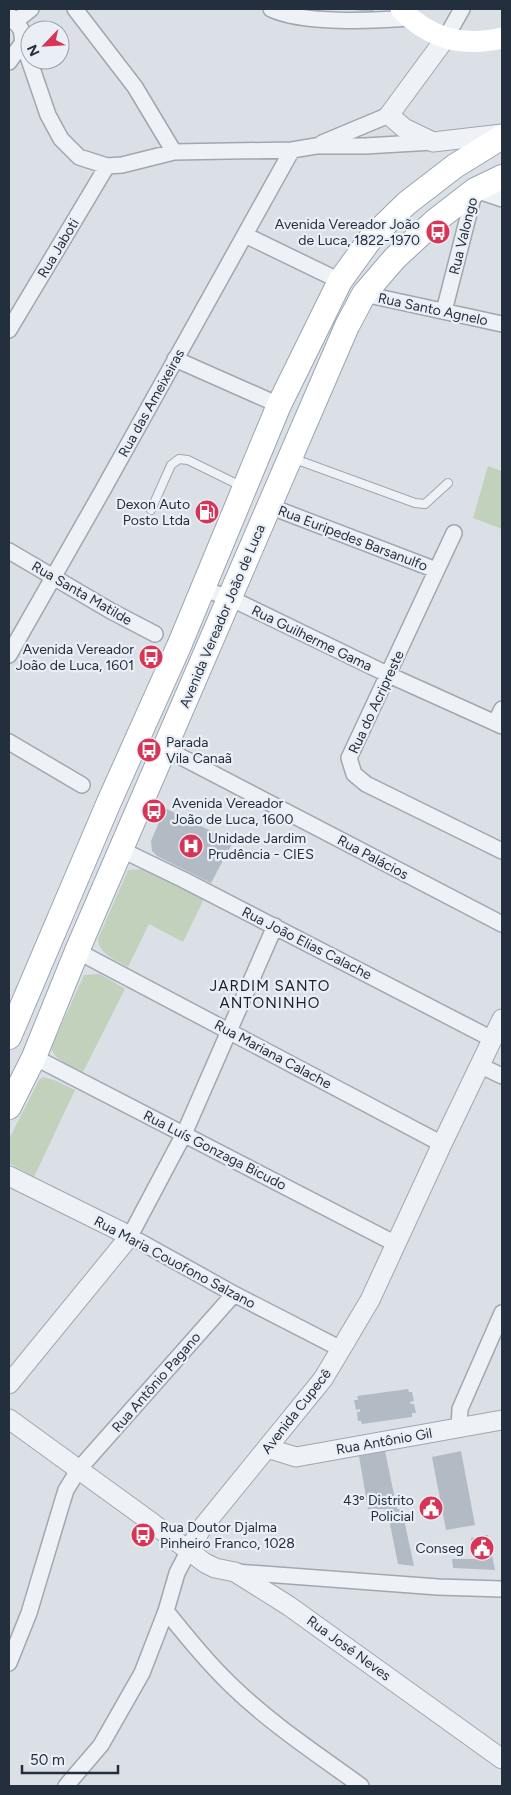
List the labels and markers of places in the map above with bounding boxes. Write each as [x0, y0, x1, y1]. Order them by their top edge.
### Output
place label: Avenida Vereador João de Luca, 1822-1970 [275, 216, 420, 249]
bus stop icon: Avenida Vereador João de Luca, 1822-1970 [425, 219, 451, 245]
place label: Dexon Auto Posto Ltda [116, 496, 190, 529]
fuel station icon: Dexon Auto Posto Ltda [194, 499, 220, 525]
place label: Avenida Vereador João de Luca, 1601 [16, 641, 134, 674]
bus stop icon: Avenida Vereador João de Luca, 1601 [138, 644, 164, 670]
place label: Parada Vila Canaã [166, 734, 232, 767]
bus stop icon: Parada Vila Canaã [136, 737, 162, 763]
place label: Avenida Vereador João de Luca, 1600 [172, 795, 293, 828]
bus stop icon: Avenida Vereador João de Luca, 1600 [141, 798, 167, 824]
place label: Unidade Jardim Prudência - CIES [208, 830, 314, 863]
hospital icon: Unidade Jardim Prudência - CIES [178, 833, 204, 859]
place label: 43º Distrito Policial [343, 1492, 414, 1525]
public building icon: 43º Distrito Policial [418, 1495, 444, 1521]
place label: Rua Doutor Djalma Pinheiro Franco, 1028 [160, 1519, 295, 1552]
bus stop icon: Rua Doutor Djalma Pinheiro Franco, 1028 [130, 1522, 156, 1548]
public building icon: Conseg [469, 1535, 495, 1561]
place label: Conseg [416, 1540, 464, 1557]

